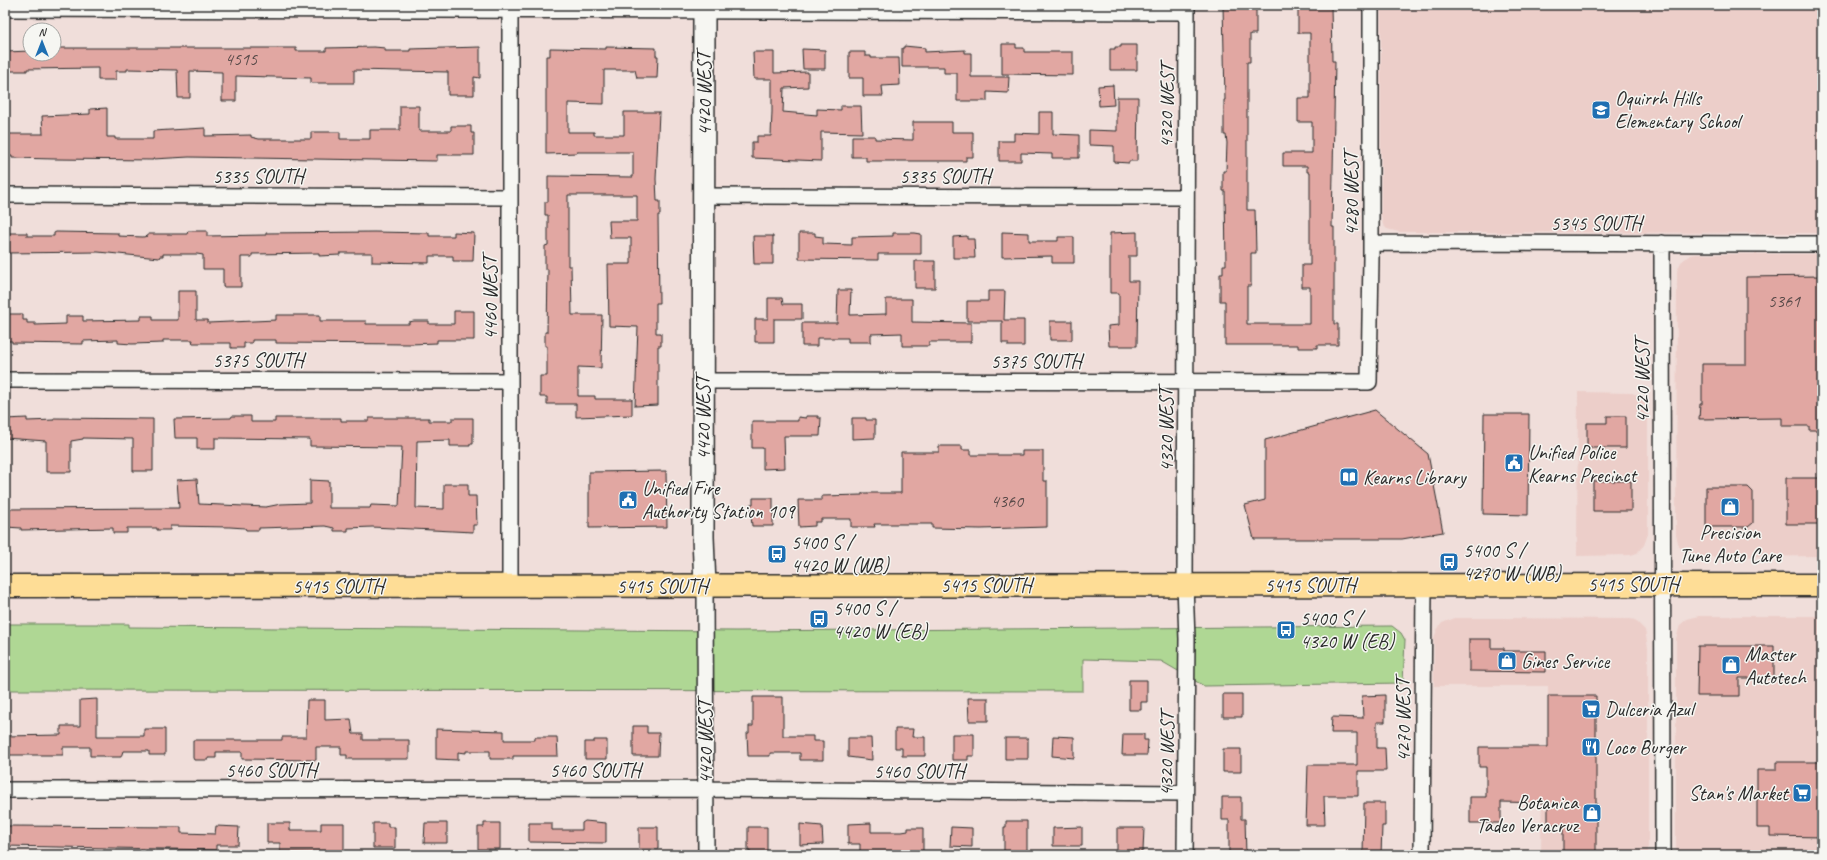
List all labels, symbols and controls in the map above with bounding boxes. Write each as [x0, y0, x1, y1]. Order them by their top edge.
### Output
north arrow [22, 22, 62, 62]
text: N [39, 25, 48, 39]
street label: 4420 WEST [692, 47, 717, 136]
house number: 4515 [225, 48, 258, 70]
street label: 4320 WEST [1153, 59, 1180, 148]
place label: Oquirrh Hills Elementary School [1615, 86, 1743, 134]
school or university icon: Oquirrh Hills Elementary School [1590, 99, 1612, 121]
street label: 4280 WEST [1339, 147, 1364, 236]
street label: 5335 SOUTH [212, 164, 307, 189]
street label: 5335 SOUTH [899, 164, 994, 189]
street label: 5345 SOUTH [1550, 211, 1645, 236]
street label: 4460 WEST [478, 251, 503, 340]
house number: 5361 [1768, 290, 1801, 312]
street label: 4220 WEST [1630, 334, 1655, 423]
street label: 5375 SOUTH [212, 348, 307, 373]
street label: 5375 SOUTH [990, 349, 1085, 374]
street label: 4420 WEST [691, 371, 716, 460]
street label: 4320 WEST [1154, 383, 1179, 472]
place label: Unified Police Kearns Precinct [1528, 440, 1638, 488]
public building icon: Unified Police Kearns Precinct [1503, 452, 1525, 474]
place label: Kearns Library [1363, 465, 1468, 490]
library icon: Kearns Library [1338, 466, 1360, 488]
place label: Unified Fire Authority Station 109 [642, 476, 797, 524]
public building icon: Unified Fire Authority Station 109 [617, 489, 639, 511]
house number: 4360 [991, 490, 1025, 512]
shop icon: Precision Tune Auto Care [1719, 496, 1741, 518]
place label: Precision Tune Auto Care [1679, 520, 1783, 568]
place label: 5400 S / 4420 W (WB) [791, 530, 890, 578]
place label: 5400 S / 4270 W (WB) [1463, 538, 1562, 586]
bus stop icon: 5400 S / 4420 W (WB) [766, 543, 788, 565]
bus stop icon: 5400 S / 4270 W (WB) [1438, 551, 1460, 573]
street label: 5415 SOUTH [1587, 572, 1682, 597]
street label: 5415 SOUTH [940, 573, 1035, 598]
street label: 5415 SOUTH [1264, 573, 1359, 598]
street label: 5415 SOUTH [292, 574, 387, 599]
street label: 5415 SOUTH [616, 574, 711, 599]
place label: 5400 S / 4420 W (EB) [833, 596, 929, 644]
place label: 5400 S / 4320 W (EB) [1300, 606, 1396, 654]
bus stop icon: 5400 S / 4420 W (EB) [808, 608, 830, 630]
bus stop icon: 5400 S / 4320 W (EB) [1275, 619, 1297, 641]
place label: Master Autotech [1745, 642, 1808, 690]
place label: Gines Service [1521, 649, 1611, 674]
shop icon: Gines Service [1496, 650, 1518, 672]
shop icon: Master Autotech [1720, 654, 1742, 676]
street label: 4270 WEST [1391, 673, 1416, 762]
street label: 4420 WEST [693, 695, 718, 784]
place label: Dulceria Azul [1605, 697, 1697, 722]
supermarket icon: Dulceria Azul [1580, 698, 1602, 720]
street label: 4320 WEST [1153, 707, 1180, 796]
place label: Loco Burger [1605, 735, 1687, 760]
restaurant icon: Loco Burger [1580, 736, 1602, 758]
street label: 5460 SOUTH [225, 758, 320, 783]
street label: 5460 SOUTH [549, 758, 644, 783]
street label: 5460 SOUTH [873, 759, 968, 784]
place label: Stan's Market [1689, 781, 1790, 806]
supermarket icon: Stan's Market [1791, 782, 1813, 804]
place label: Botanica Tadeo Veracruz [1476, 790, 1580, 838]
shop icon: Botanica Tadeo Veracruz [1581, 802, 1603, 824]

